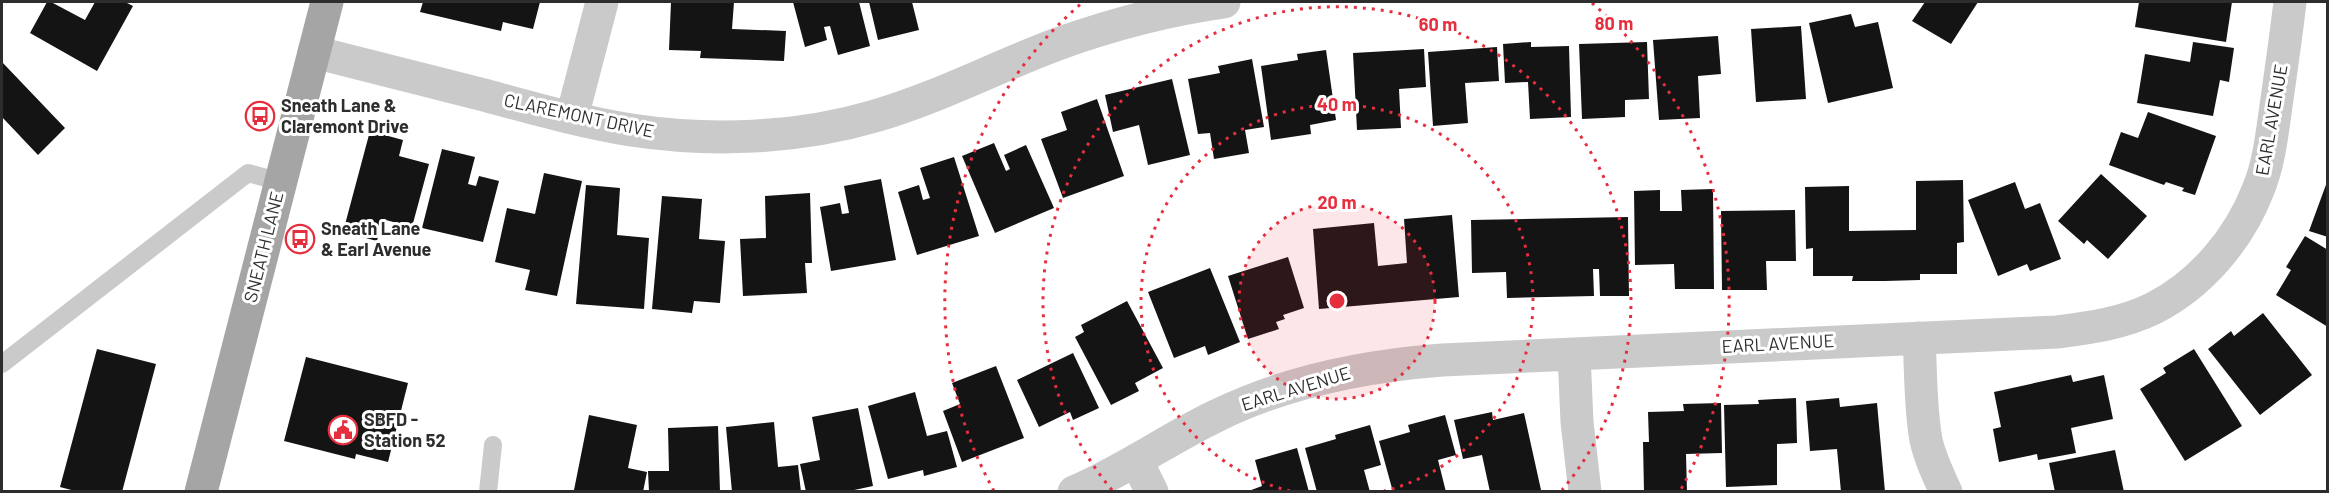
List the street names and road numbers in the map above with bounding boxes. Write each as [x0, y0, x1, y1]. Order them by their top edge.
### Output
street label: EARL AVENUE [2250, 62, 2292, 177]
street label: CLAREMONT DRIVE [502, 88, 656, 142]
street label: SNEATH LANE [239, 189, 287, 304]
street label: EARL AVENUE [1721, 329, 1835, 357]
street label: EARL AVENUE [1239, 361, 1353, 415]

